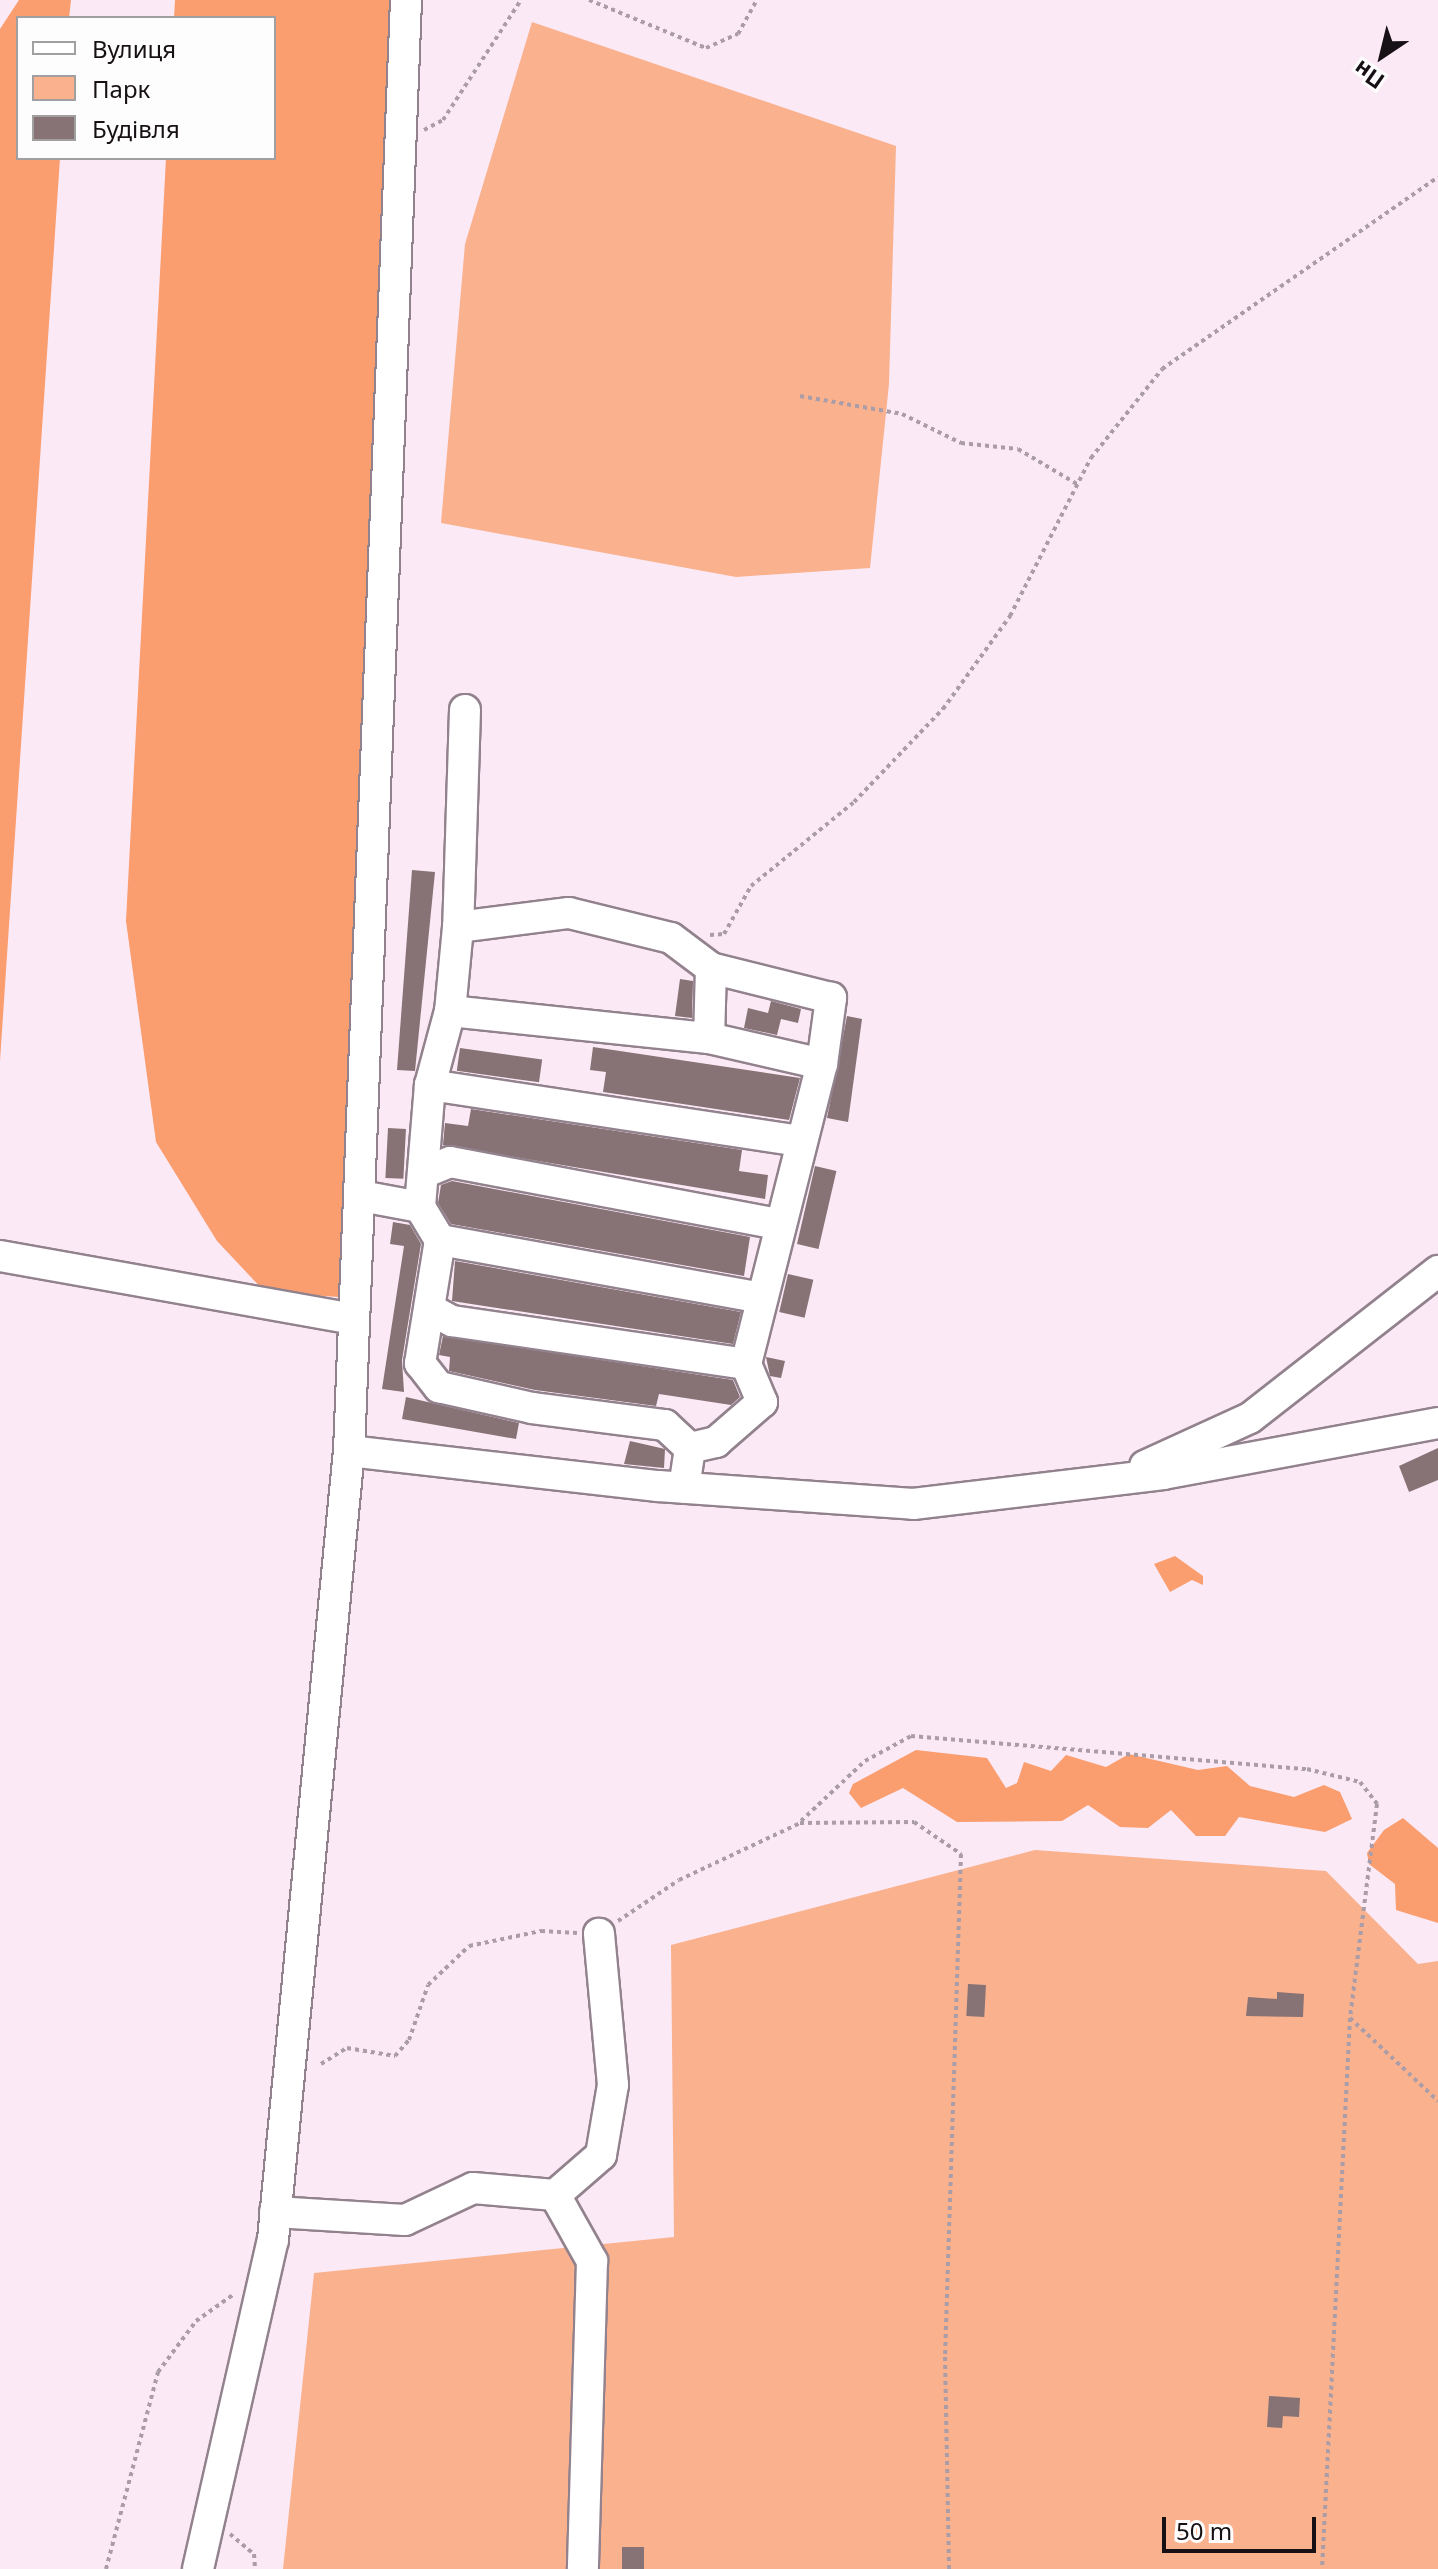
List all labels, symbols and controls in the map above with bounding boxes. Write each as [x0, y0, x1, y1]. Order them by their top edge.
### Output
legend [16, 16, 276, 160]
north arrow [1342, 16, 1422, 96]
text: Вулиця [92, 32, 176, 65]
text: Пн [1347, 54, 1390, 97]
text: Парк [92, 72, 150, 105]
text: Будівля [92, 112, 180, 145]
scale bar [1166, 2501, 1320, 2551]
text: 50 m [1176, 2514, 1232, 2547]

